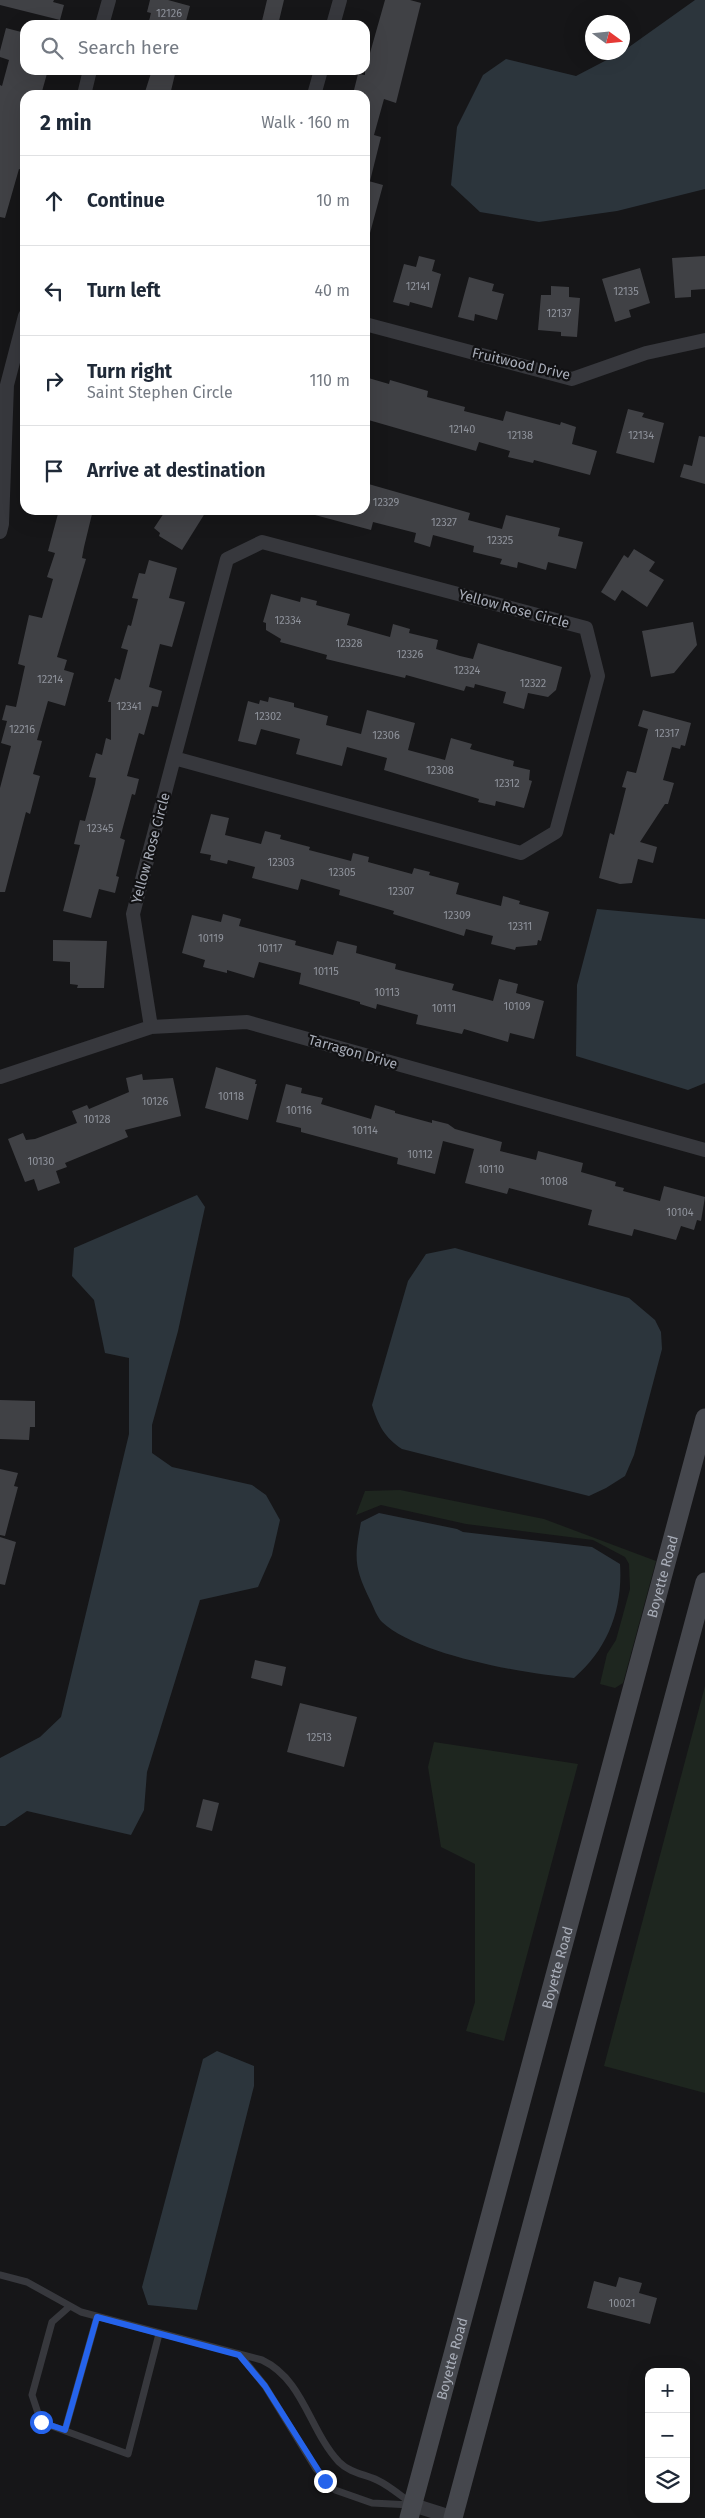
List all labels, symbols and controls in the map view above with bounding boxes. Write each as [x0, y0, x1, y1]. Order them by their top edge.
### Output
house number: 12126 [156, 7, 182, 20]
north arrow [585, 15, 630, 60]
search box [20, 20, 370, 75]
icon: search [38, 34, 66, 62]
text: Search here [78, 36, 179, 59]
text: 2 min [40, 110, 92, 136]
text: Walk · 160 m [261, 113, 350, 132]
icon: ahead [40, 187, 68, 215]
text: Continue [87, 189, 165, 212]
text: 10 m [316, 191, 350, 210]
icon: left [40, 277, 68, 305]
text: Turn left [87, 279, 161, 302]
house number: 12141 [406, 280, 430, 293]
text: 40 m [315, 281, 350, 300]
house number: 12135 [613, 285, 639, 298]
house number: 12137 [546, 307, 572, 320]
street label: Fruitwood Drive [470, 344, 572, 384]
text: Turn right [87, 360, 172, 383]
icon: right [40, 367, 68, 395]
text: 110 m [309, 371, 350, 390]
text: Saint Stephen Circle [87, 383, 233, 402]
house number: 12140 [449, 423, 475, 436]
house number: 12138 [507, 429, 533, 442]
house number: 12134 [628, 429, 654, 442]
icon: arrive [40, 457, 68, 485]
text: Arrive at destination [87, 459, 266, 482]
house number: 12329 [373, 496, 400, 509]
house number: 12327 [431, 516, 457, 529]
house number: 12325 [487, 534, 514, 547]
street label: Yellow Rose Circle [457, 586, 571, 632]
house number: 12334 [275, 614, 302, 627]
house number: 12328 [335, 637, 363, 650]
house number: 12326 [397, 648, 424, 661]
house number: 12324 [454, 664, 480, 677]
house number: 12214 [37, 673, 63, 686]
house number: 12322 [520, 677, 546, 690]
house number: 12341 [116, 700, 142, 713]
house number: 12302 [254, 710, 282, 723]
house number: 12216 [9, 723, 35, 736]
house number: 12317 [654, 727, 680, 740]
house number: 12306 [372, 729, 400, 742]
house number: 12308 [426, 764, 454, 777]
house number: 12312 [494, 777, 520, 790]
street label: Yellow Rose Circle [128, 791, 174, 905]
house number: 12345 [87, 822, 114, 835]
house number: 12303 [267, 856, 295, 869]
house number: 12305 [328, 866, 356, 879]
house number: 12307 [388, 885, 414, 898]
house number: 12309 [443, 909, 471, 922]
house number: 12311 [508, 920, 532, 933]
house number: 10119 [198, 932, 224, 945]
house number: 10117 [258, 942, 283, 955]
house number: 10115 [313, 965, 339, 978]
house number: 10113 [374, 986, 400, 999]
house number: 10109 [503, 1000, 531, 1013]
house number: 10111 [432, 1002, 456, 1015]
street label: Tarragon Drive [306, 1031, 400, 1073]
house number: 10118 [218, 1090, 244, 1103]
house number: 10126 [142, 1095, 168, 1108]
house number: 10116 [286, 1104, 312, 1117]
house number: 10128 [84, 1113, 110, 1126]
house number: 10114 [352, 1124, 378, 1137]
house number: 10112 [407, 1148, 433, 1161]
house number: 10130 [27, 1155, 55, 1168]
house number: 10110 [478, 1163, 504, 1176]
house number: 10108 [540, 1175, 568, 1188]
house number: 10104 [666, 1206, 694, 1219]
street label: Boyette Road [643, 1533, 682, 1620]
house number: 12513 [306, 1731, 332, 1744]
street label: Boyette Road [538, 1924, 576, 2011]
house number: 10021 [609, 2297, 635, 2310]
street label: Boyette Road [433, 2316, 471, 2402]
map controls [645, 2368, 690, 2503]
button: + [645, 2368, 690, 2413]
route start [30, 2411, 53, 2434]
button: − [645, 2413, 690, 2458]
button: layers [645, 2458, 690, 2503]
route end [314, 2470, 337, 2493]

